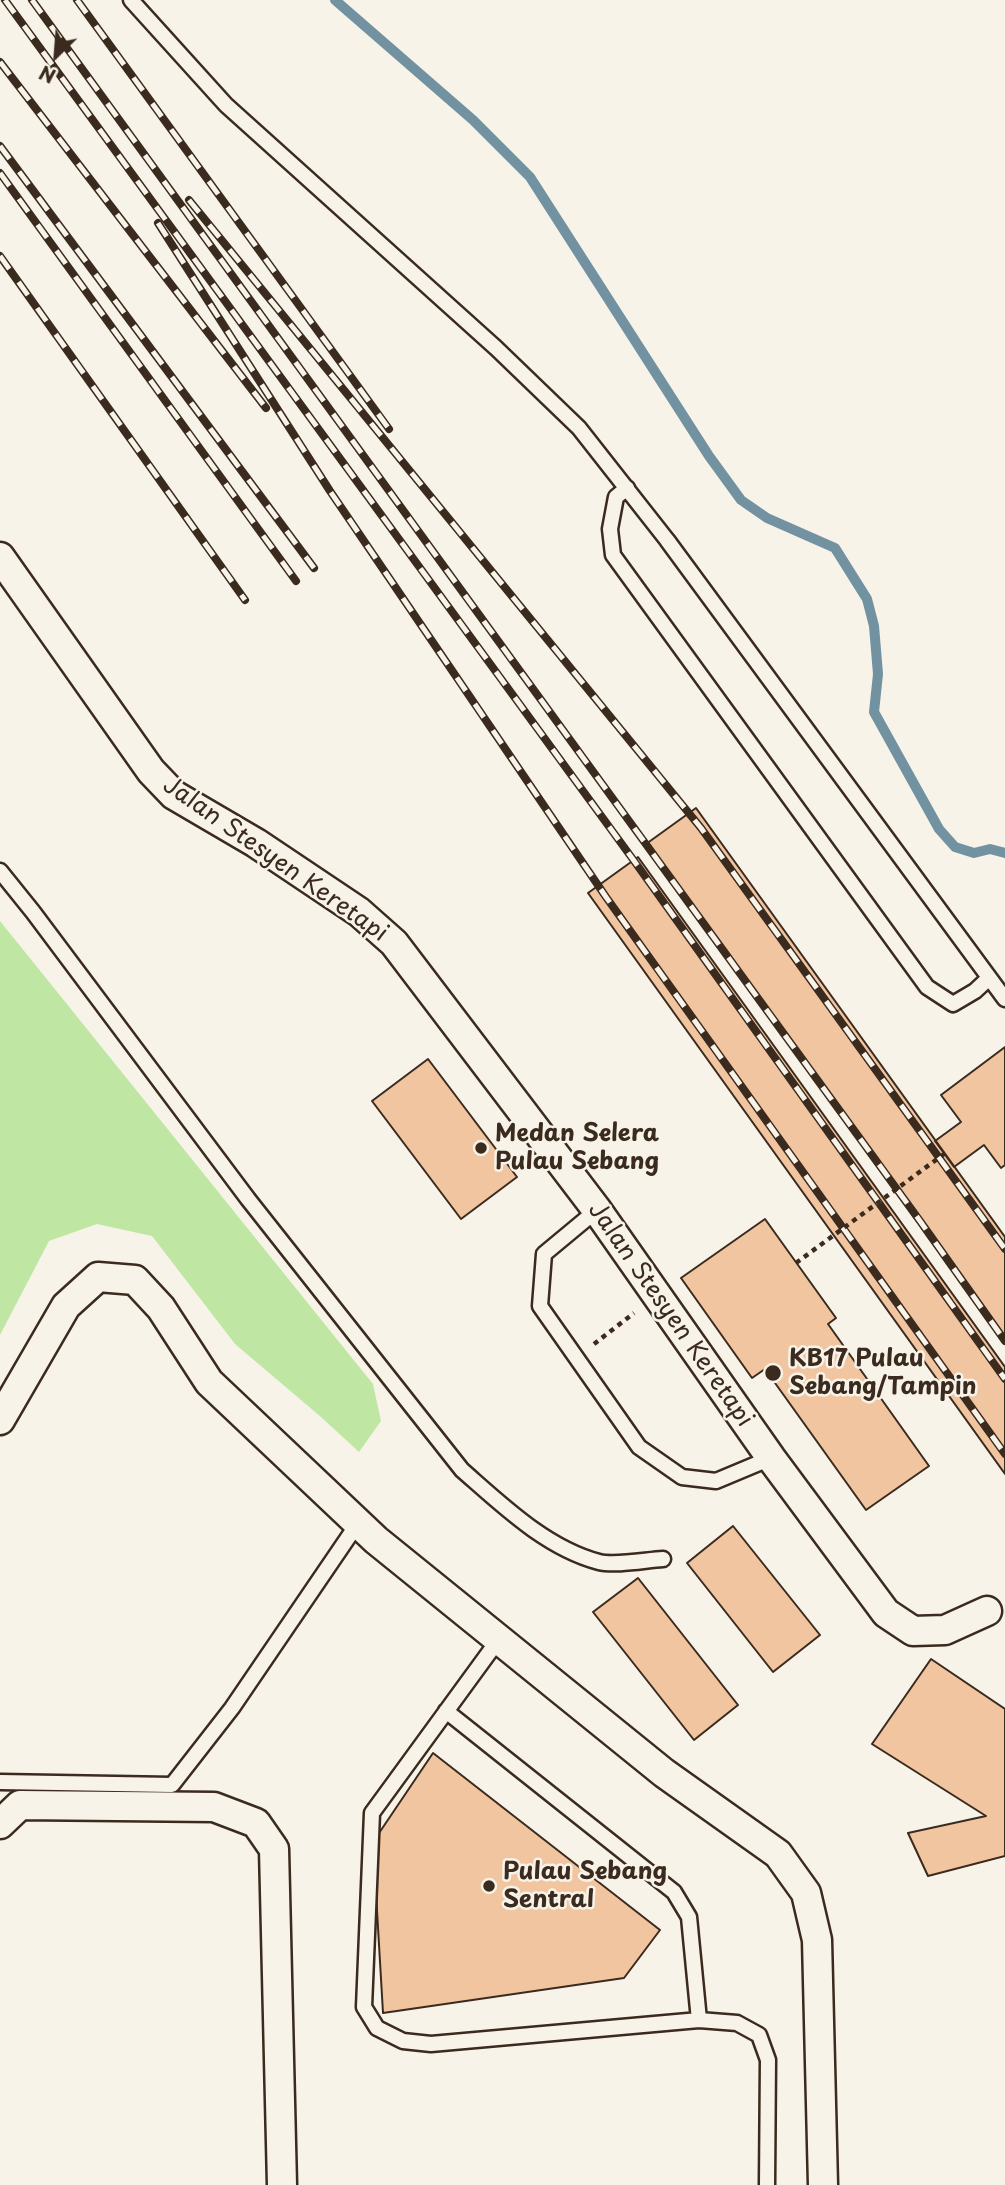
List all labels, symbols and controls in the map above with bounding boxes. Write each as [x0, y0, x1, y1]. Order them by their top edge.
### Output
north arrow [21, 21, 91, 91]
text: N [34, 59, 60, 91]
street label: Jalan Stesyen Keretapi [157, 771, 393, 949]
place label: Medan Selera Pulau Sebang [495, 1120, 659, 1176]
marker: Medan Selera Pulau Sebang [473, 1140, 489, 1156]
street label: Jalan Stesyen Keretapi [581, 1197, 759, 1433]
place label: KB17 Pulau Sebang/Tampin [789, 1345, 977, 1401]
marker: KB17 Pulau Sebang/Tampin [763, 1363, 783, 1383]
place label: Pulau Sebang Sentral [503, 1858, 667, 1914]
marker: Pulau Sebang Sentral [481, 1878, 497, 1894]

